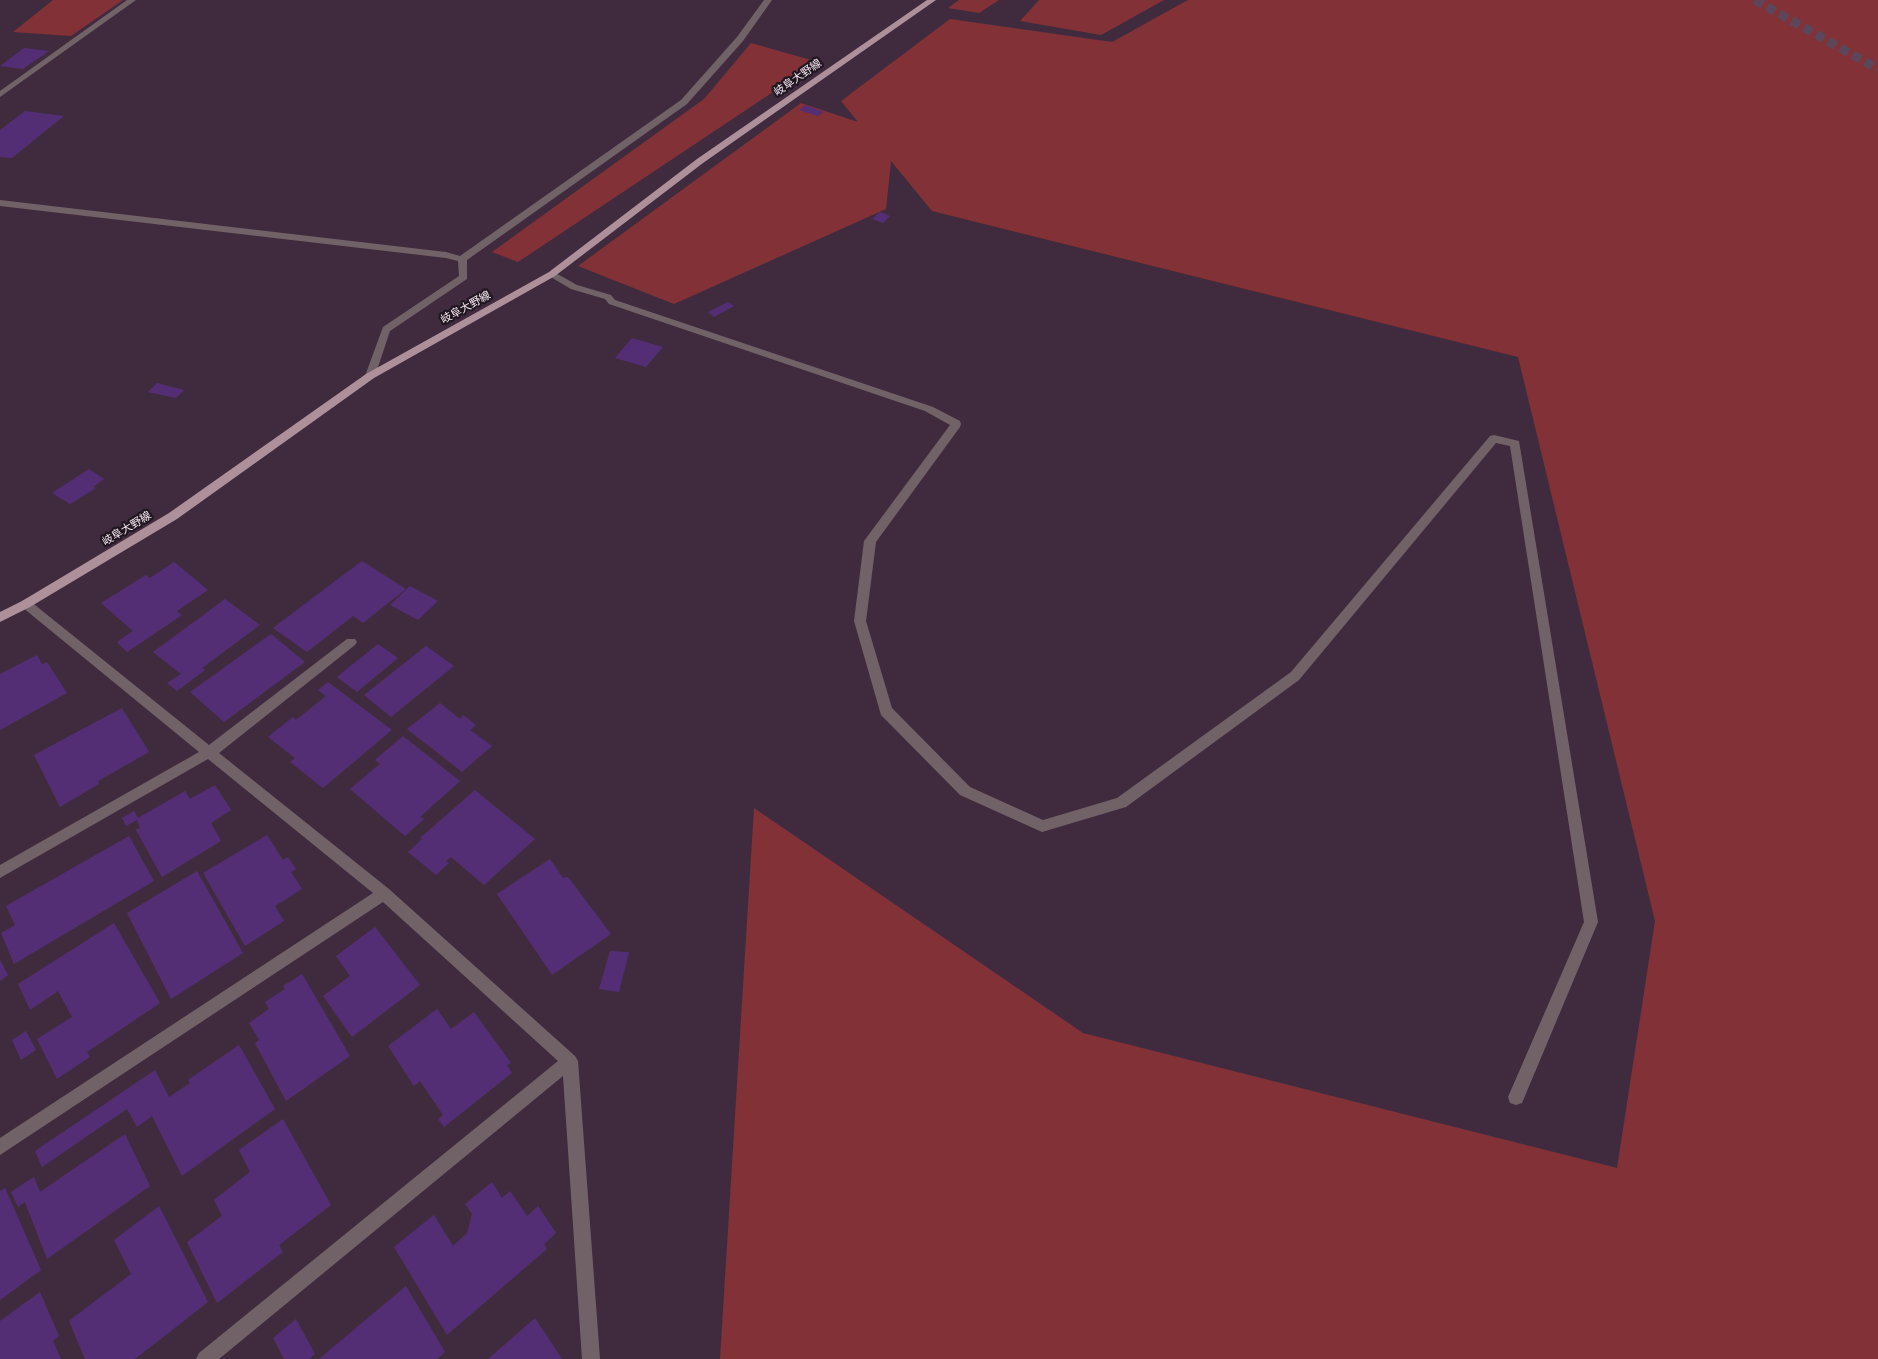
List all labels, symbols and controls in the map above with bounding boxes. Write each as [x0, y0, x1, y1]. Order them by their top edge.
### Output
street label: 岐阜大野線 [772, 57, 824, 99]
street label: 岐阜大野線 [439, 289, 493, 327]
street label: 岐阜大野線 [100, 509, 154, 549]

